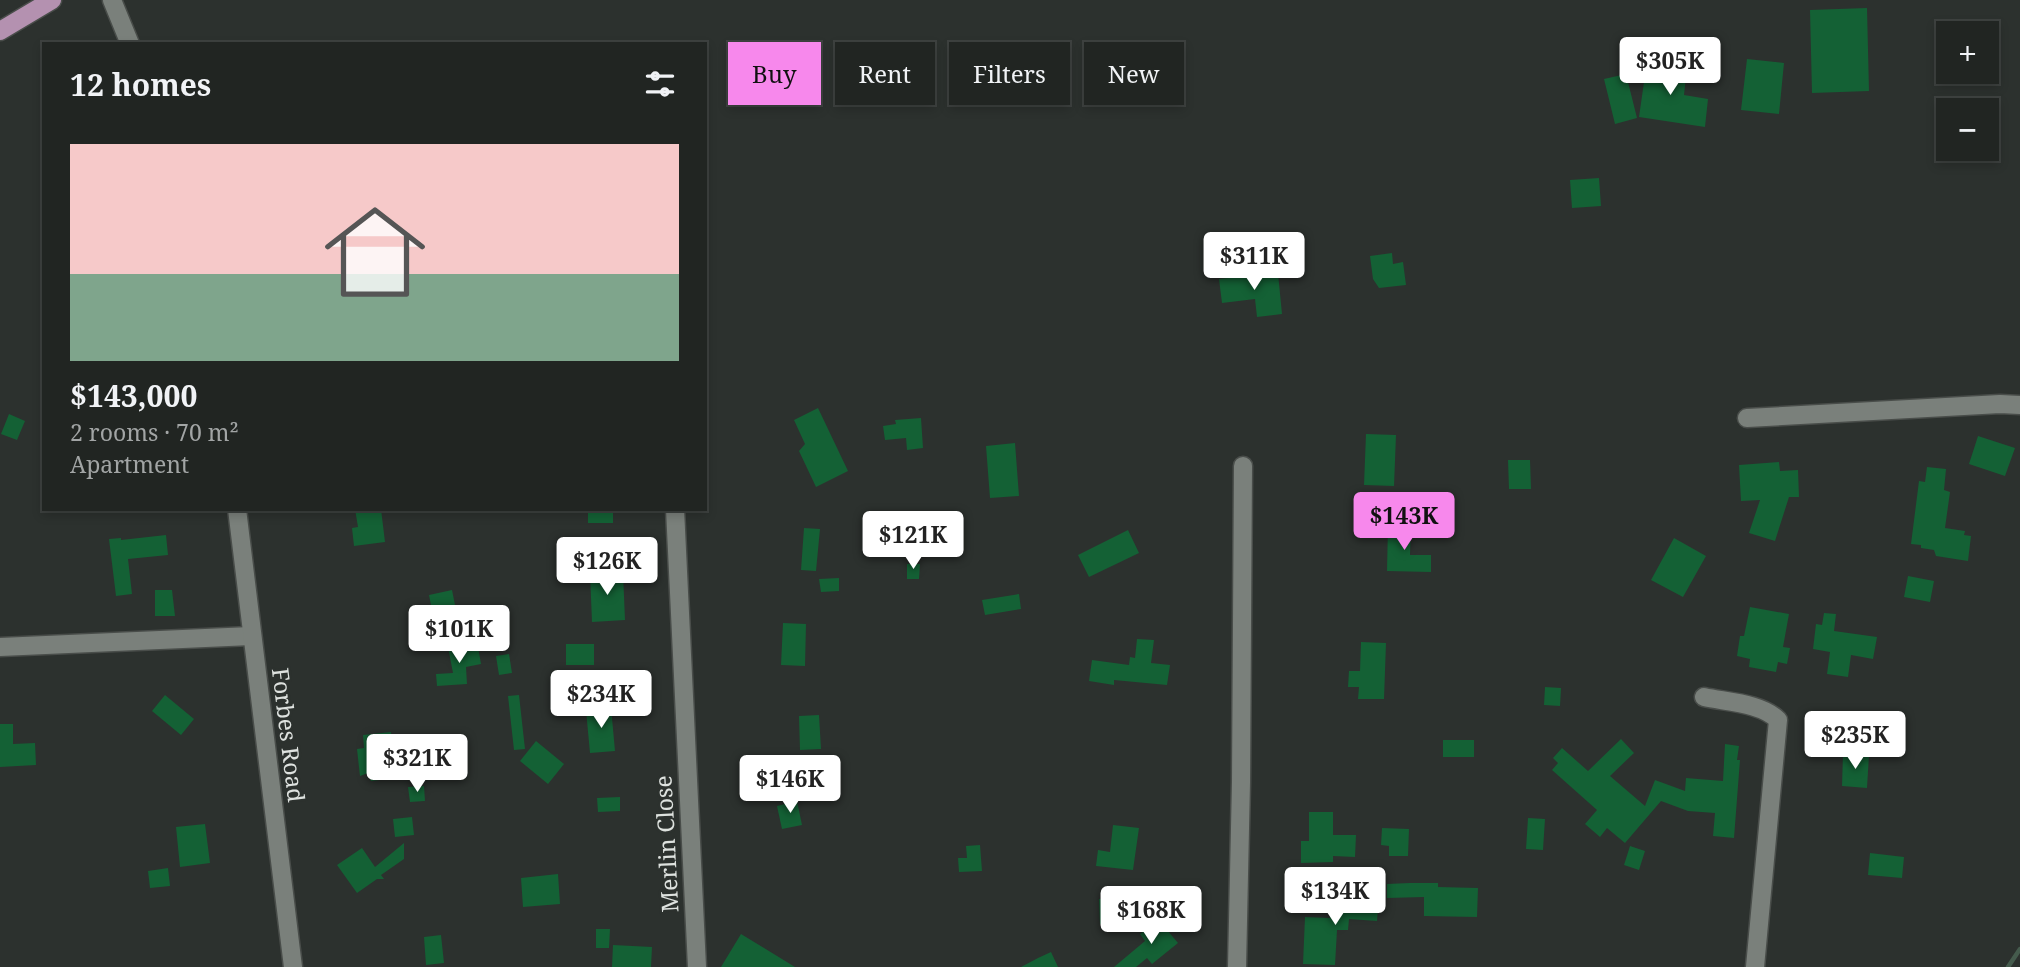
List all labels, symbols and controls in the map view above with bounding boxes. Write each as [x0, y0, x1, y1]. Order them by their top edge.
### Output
map controls [1936, 21, 1999, 161]
button: + [1936, 21, 1999, 84]
pin: $305K [1621, 38, 1719, 97]
chip: Buy [728, 42, 821, 105]
chip: Rent [835, 42, 935, 105]
chip: Filters [949, 42, 1070, 105]
chip: New [1084, 42, 1184, 105]
text: $305K [1636, 44, 1704, 76]
text: 12 homes [70, 64, 211, 105]
icon: filters [641, 65, 679, 103]
button: − [1936, 98, 1999, 161]
icon: home [312, 189, 438, 315]
pin: $311K [1205, 232, 1303, 292]
text: $311K [1220, 239, 1288, 271]
text: $143,000 [70, 375, 197, 416]
text: 2 rooms · 70 m² [70, 416, 239, 448]
text: Apartment [70, 448, 189, 480]
pin: $143K [1355, 492, 1453, 552]
text: $143K [1370, 499, 1438, 531]
pin: $121K [864, 512, 962, 571]
text: $121K [879, 518, 947, 550]
pin: $126K [558, 538, 656, 597]
text: $126K [573, 544, 641, 576]
pin: $101K [410, 606, 508, 665]
text: $101K [425, 612, 493, 644]
street label: Forbes Road [265, 666, 313, 804]
pin: $234K [552, 670, 650, 730]
text: $234K [567, 677, 635, 709]
pin: $235K [1806, 712, 1904, 771]
text: $235K [1821, 718, 1889, 750]
pin: $321K [368, 734, 466, 794]
text: $321K [383, 741, 451, 773]
pin: $146K [741, 756, 839, 815]
text: $146K [756, 762, 824, 794]
street label: Merlin Close [646, 775, 686, 913]
pin: $134K [1286, 867, 1384, 927]
text: $134K [1301, 874, 1369, 906]
pin: $168K [1102, 886, 1200, 946]
text: $168K [1117, 893, 1185, 925]

